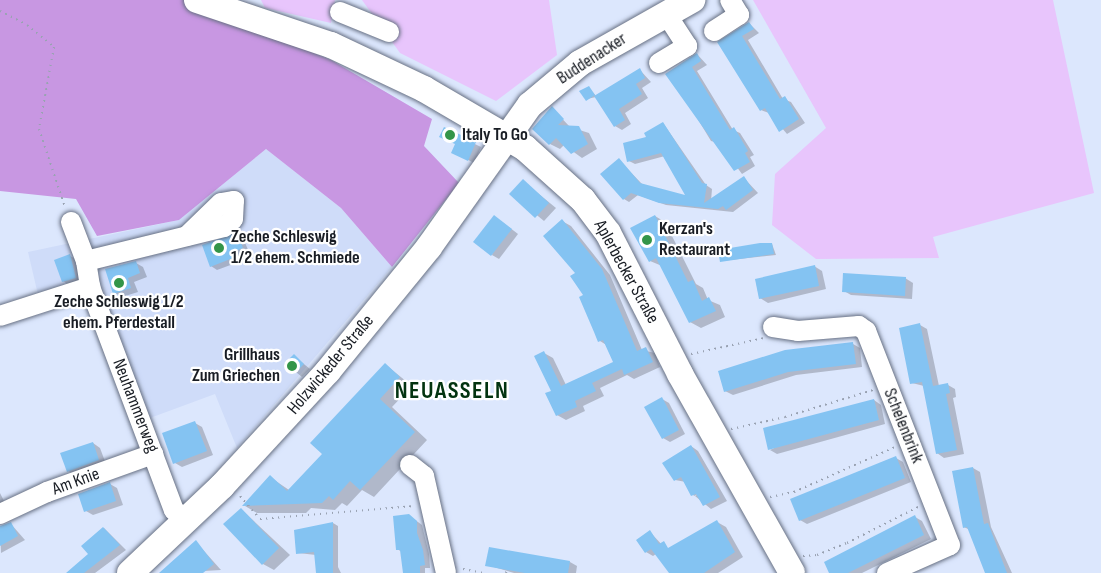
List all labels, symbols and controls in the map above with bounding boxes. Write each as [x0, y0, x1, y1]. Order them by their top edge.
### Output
street label: Buddenacker [553, 29, 631, 89]
place label: Italy To Go [462, 124, 528, 146]
marker: Italy To Go [443, 128, 457, 142]
street label: Aplerbecker Straße [589, 217, 663, 327]
place label: Kerzan's Restaurant [659, 219, 730, 262]
place label: Zeche Schleswig 1/2 ehem. Schmiede [231, 227, 360, 270]
marker: Kerzan's Restaurant [640, 233, 654, 247]
marker: Zeche Schleswig 1/2 ehem. Schmiede [212, 241, 226, 255]
marker: Zeche Schleswig 1/2 ehem. Pferdestall [112, 276, 126, 290]
place label: Zeche Schleswig 1/2 ehem. Pferdestall [54, 292, 184, 334]
street label: Holzwickeder Straße [283, 311, 379, 419]
place label: Grillhaus Zum Griechen [192, 345, 280, 388]
street label: Neuhammerweg [107, 356, 163, 456]
marker: Grillhaus Zum Griechen [285, 359, 299, 373]
district label: NEUASSELN [395, 377, 509, 405]
street label: Schelenbrink [878, 385, 928, 467]
street label: Am Knie [49, 464, 103, 500]

